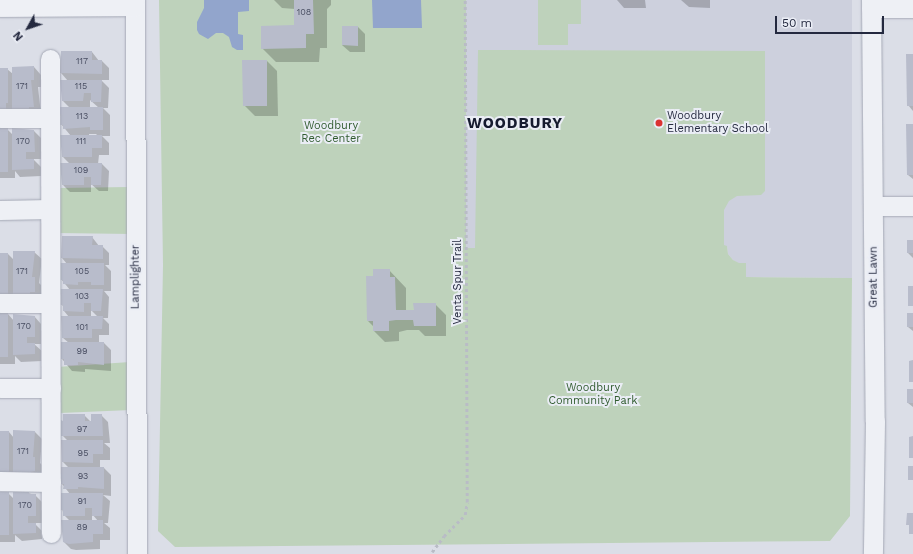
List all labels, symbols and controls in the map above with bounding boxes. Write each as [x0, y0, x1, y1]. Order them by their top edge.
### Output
house number: 108 [297, 7, 311, 17]
north arrow [8, 8, 48, 48]
scale bar [777, 8, 886, 34]
text: 50 m [782, 16, 812, 30]
text: N [11, 29, 26, 43]
house number: 117 [76, 56, 88, 66]
house number: 171 [16, 81, 28, 91]
house number: 115 [75, 81, 87, 91]
place label: Woodbury Elementary School [667, 110, 769, 136]
house number: 113 [76, 111, 88, 121]
district label: WOODBURY [467, 115, 563, 133]
marker: Woodbury Elementary School [654, 118, 664, 128]
park label: Woodbury Rec Center [301, 120, 361, 146]
house number: 170 [16, 136, 30, 146]
house number: 111 [76, 136, 86, 146]
house number: 109 [74, 165, 88, 175]
street label: Venta Spur Trail [451, 239, 465, 325]
street label: Lamplighter [129, 245, 143, 309]
street label: Great Lawn [867, 246, 881, 308]
house number: 171 [16, 266, 28, 276]
house number: 105 [75, 266, 89, 276]
house number: 103 [75, 291, 89, 301]
house number: 170 [17, 321, 31, 331]
house number: 101 [76, 322, 88, 332]
house number: 99 [76, 346, 88, 356]
park label: Woodbury Community Park [548, 382, 638, 408]
house number: 97 [77, 424, 87, 434]
house number: 171 [17, 446, 29, 456]
house number: 95 [78, 448, 88, 458]
house number: 93 [78, 471, 88, 481]
house number: 91 [77, 496, 87, 506]
house number: 170 [18, 500, 32, 510]
house number: 89 [76, 522, 88, 532]

